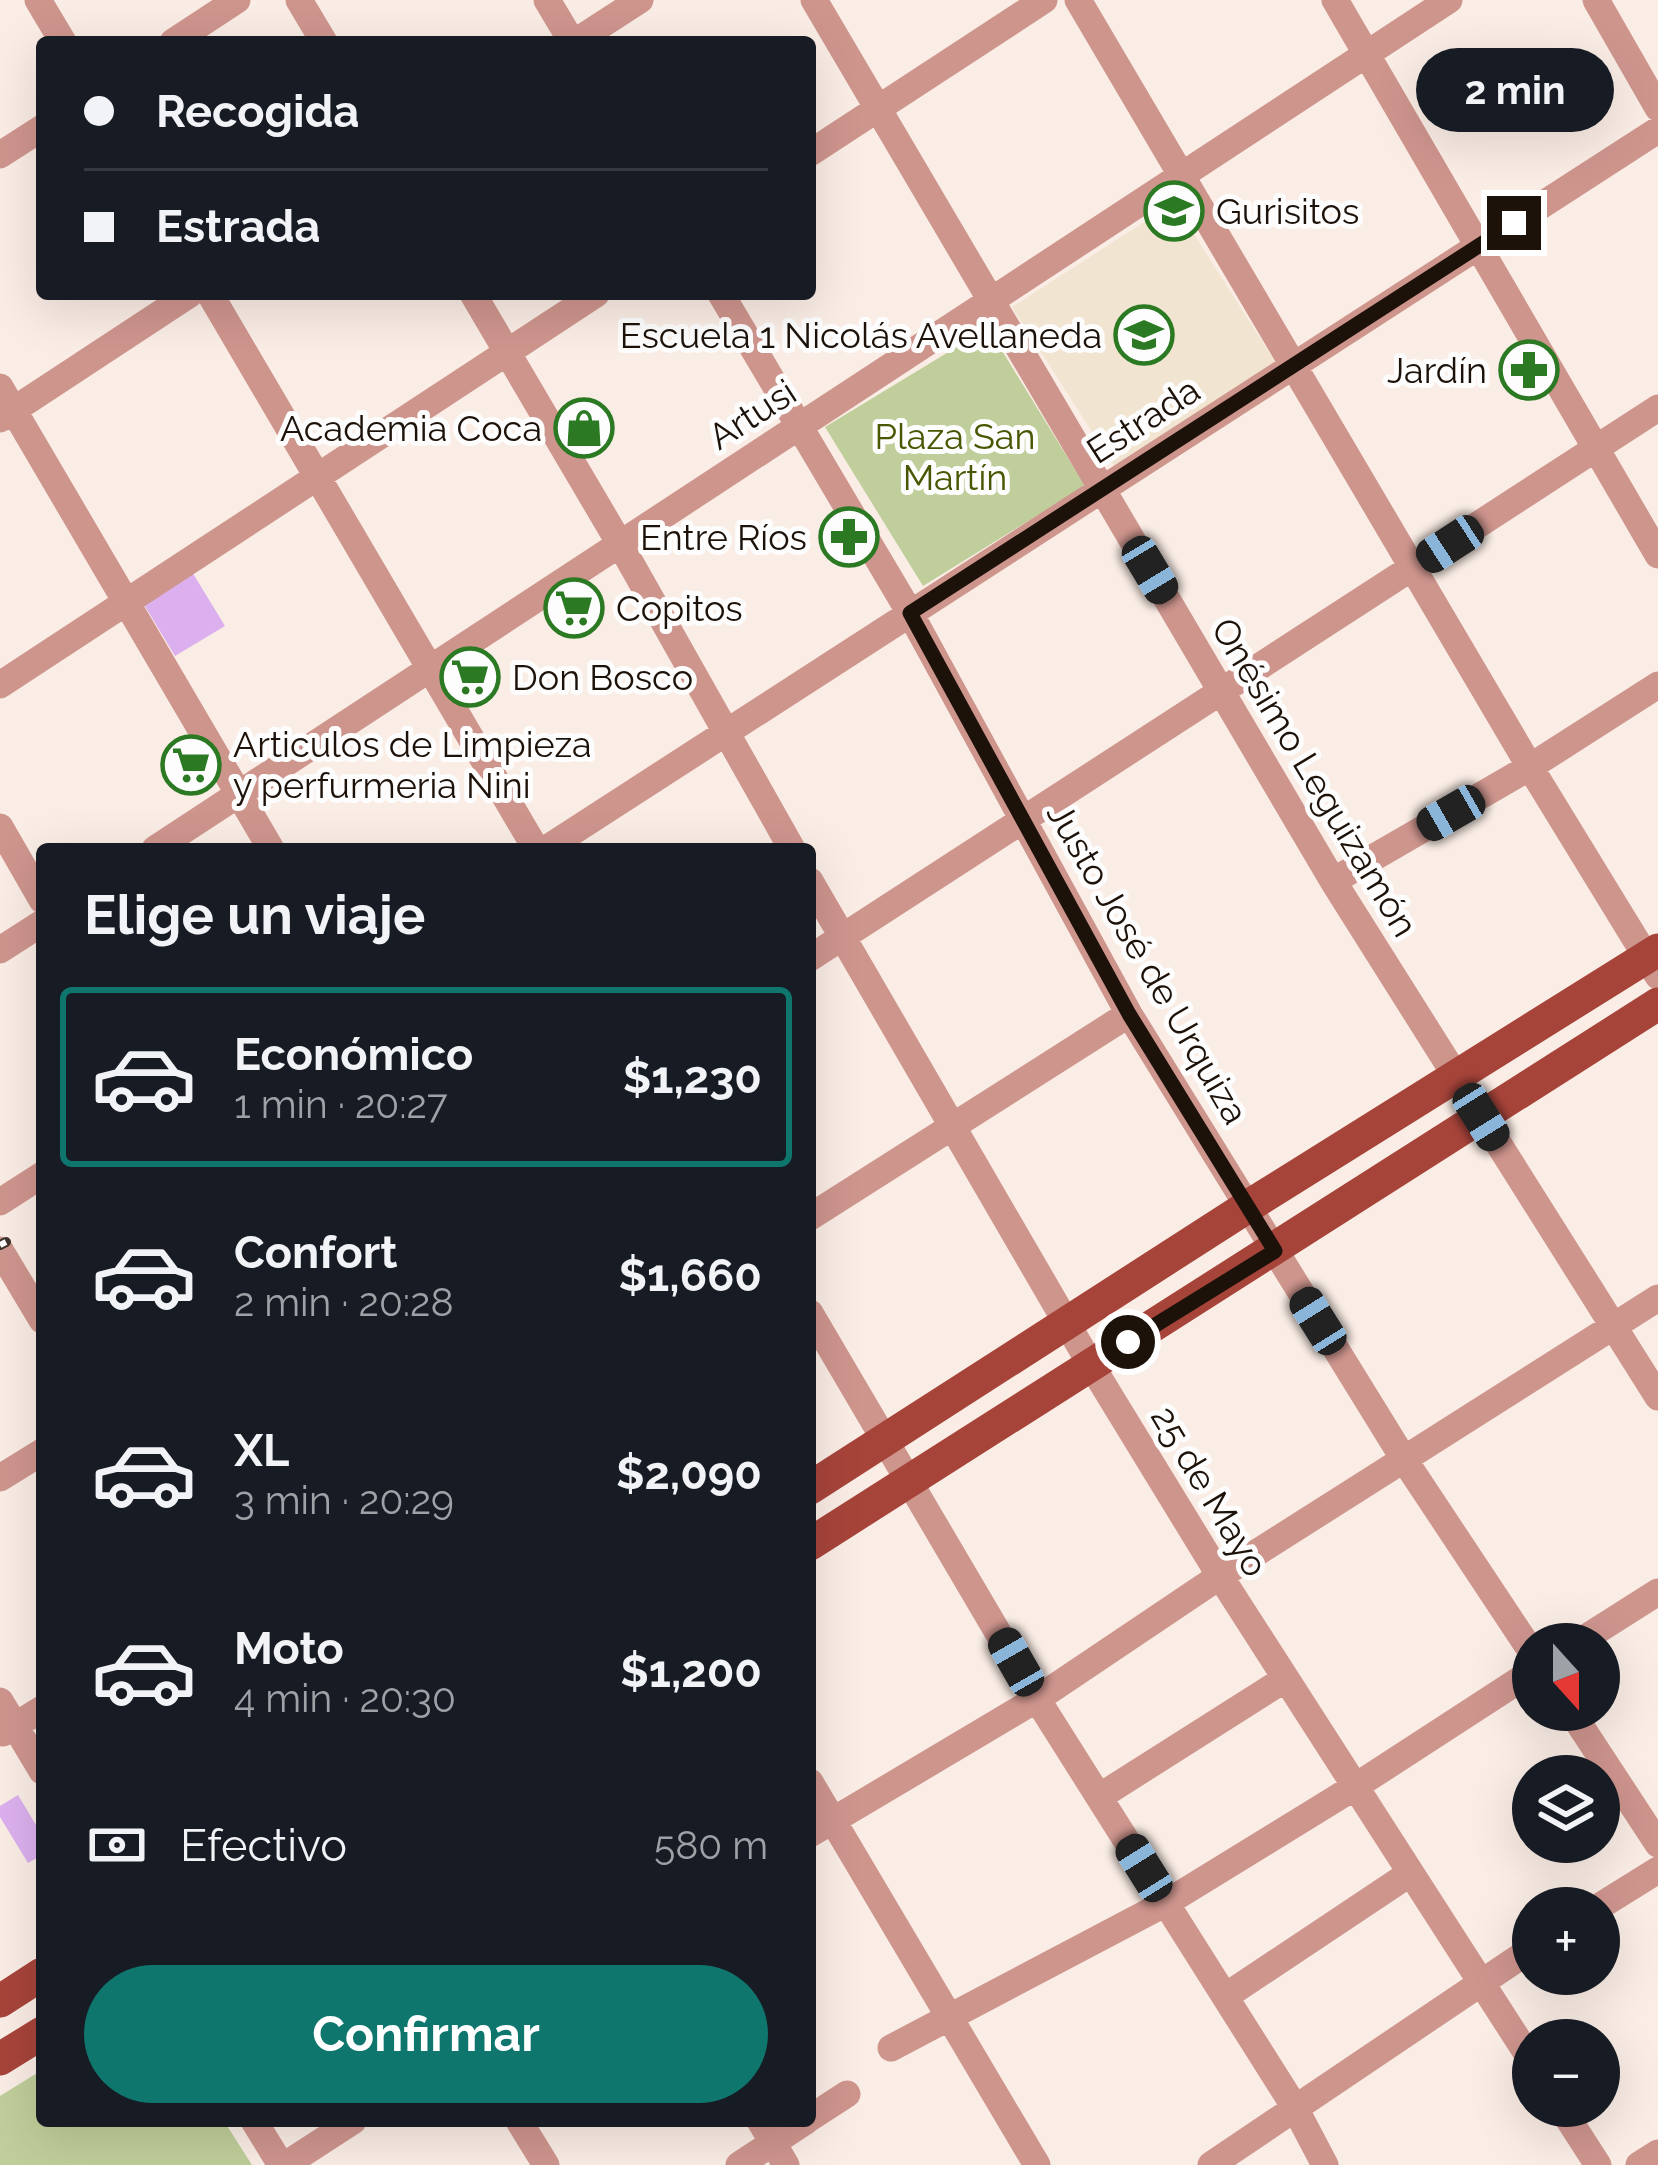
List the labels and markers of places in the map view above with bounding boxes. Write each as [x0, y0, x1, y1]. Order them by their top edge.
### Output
school or university icon: Gurisitos [1143, 180, 1205, 242]
place label: Gurisitos [1216, 190, 1359, 232]
school or university icon: Escuela 1 Nicolás Avellaneda [1113, 304, 1175, 366]
place label: Escuela 1 Nicolás Avellaneda [620, 314, 1102, 356]
pharmacy icon: Jardín [1498, 339, 1560, 401]
place label: Jardín [1387, 349, 1487, 391]
shop icon: Academia Coca [553, 397, 615, 459]
place label: Academia Coca [280, 407, 542, 449]
pharmacy icon: Entre Ríos [818, 506, 880, 568]
place label: Entre Ríos [640, 516, 807, 558]
supermarket icon: Copitos [543, 577, 605, 639]
place label: Copitos [616, 587, 743, 629]
supermarket icon: Don Bosco [439, 646, 501, 708]
place label: Don Bosco [512, 656, 693, 698]
place label: Articulos de Limpieza y perfurmeria Nini [233, 723, 592, 806]
supermarket icon: Articulos de Limpieza y perfurmeria Nini [160, 734, 222, 796]

